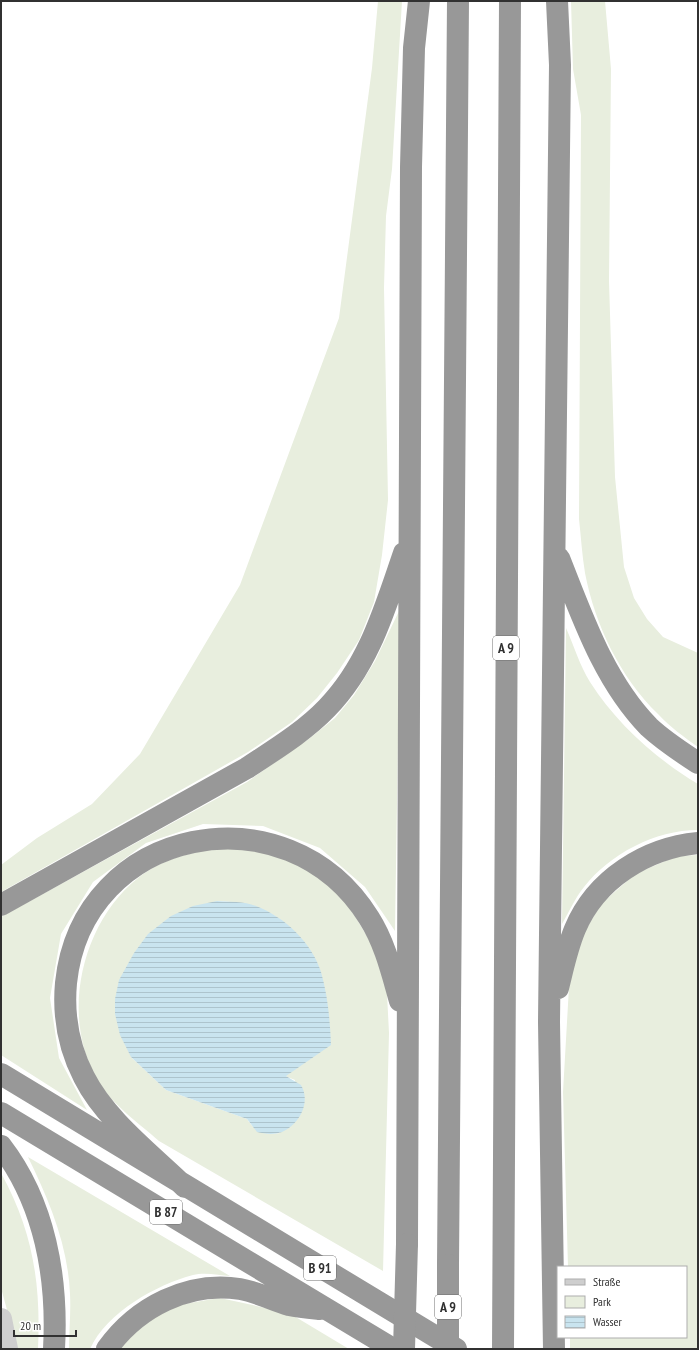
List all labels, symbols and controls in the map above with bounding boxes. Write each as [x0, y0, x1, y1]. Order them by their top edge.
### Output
road number: A 9 [493, 636, 519, 660]
road number: B 87 [150, 1200, 182, 1224]
road number: B 91 [304, 1256, 336, 1280]
legend [557, 1266, 687, 1338]
text: Straße [593, 1274, 620, 1289]
text: Park [593, 1294, 611, 1309]
road number: A 9 [435, 1295, 461, 1319]
scale bar [14, 1312, 76, 1338]
text: Wasser [593, 1314, 623, 1329]
text: 20 m [20, 1318, 41, 1333]

